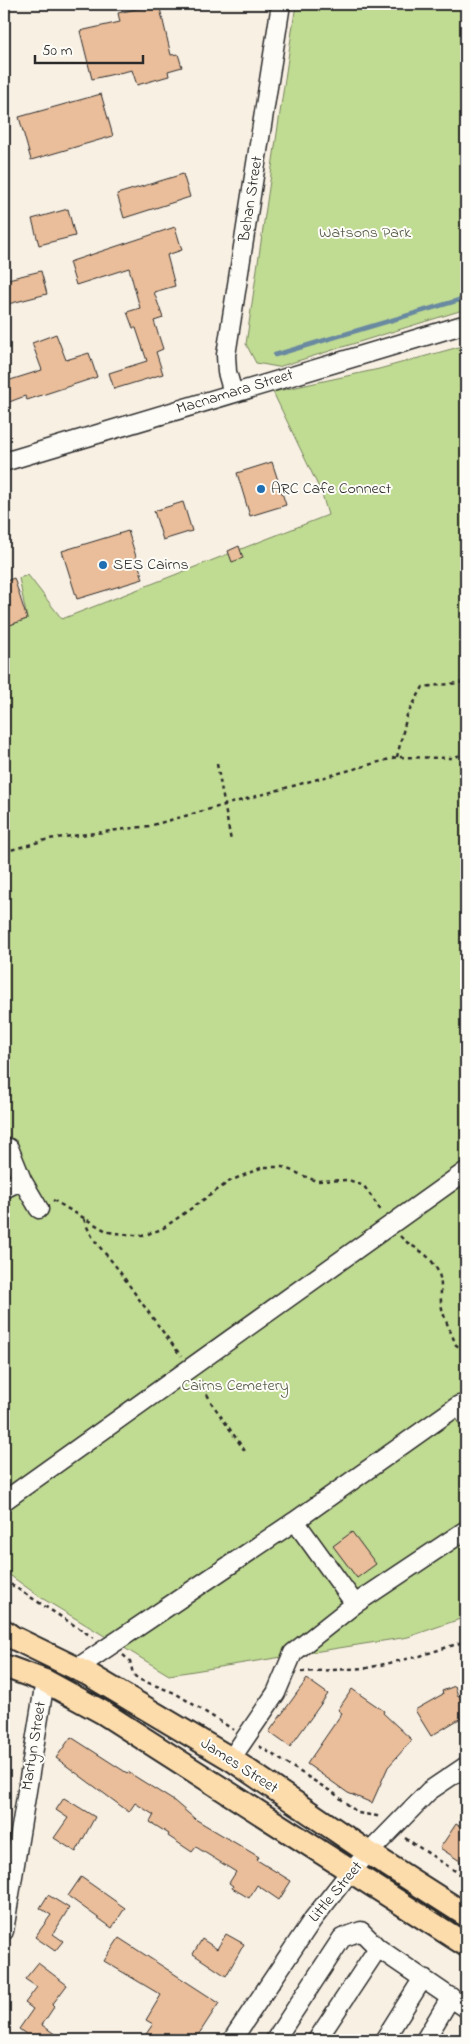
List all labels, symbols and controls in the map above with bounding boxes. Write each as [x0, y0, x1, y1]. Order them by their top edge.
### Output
scale bar [35, 32, 142, 64]
text: 50 m [42, 40, 73, 62]
street label: Behan Street [232, 154, 270, 245]
park label: Watsons Park [319, 221, 412, 245]
street label: Macnamara Street [174, 363, 297, 421]
place label: ARC Cafe Connect [271, 477, 392, 501]
marker: ARC Cafe Connect [255, 483, 267, 495]
place label: SES Cairns [113, 553, 189, 577]
marker: SES Cairns [97, 559, 109, 571]
park label: Cairns Cemetery [181, 1374, 289, 1398]
street label: Martyn Street [15, 1699, 53, 1792]
street label: James Street [195, 1732, 283, 1801]
street label: Little Street [303, 1856, 369, 1928]

